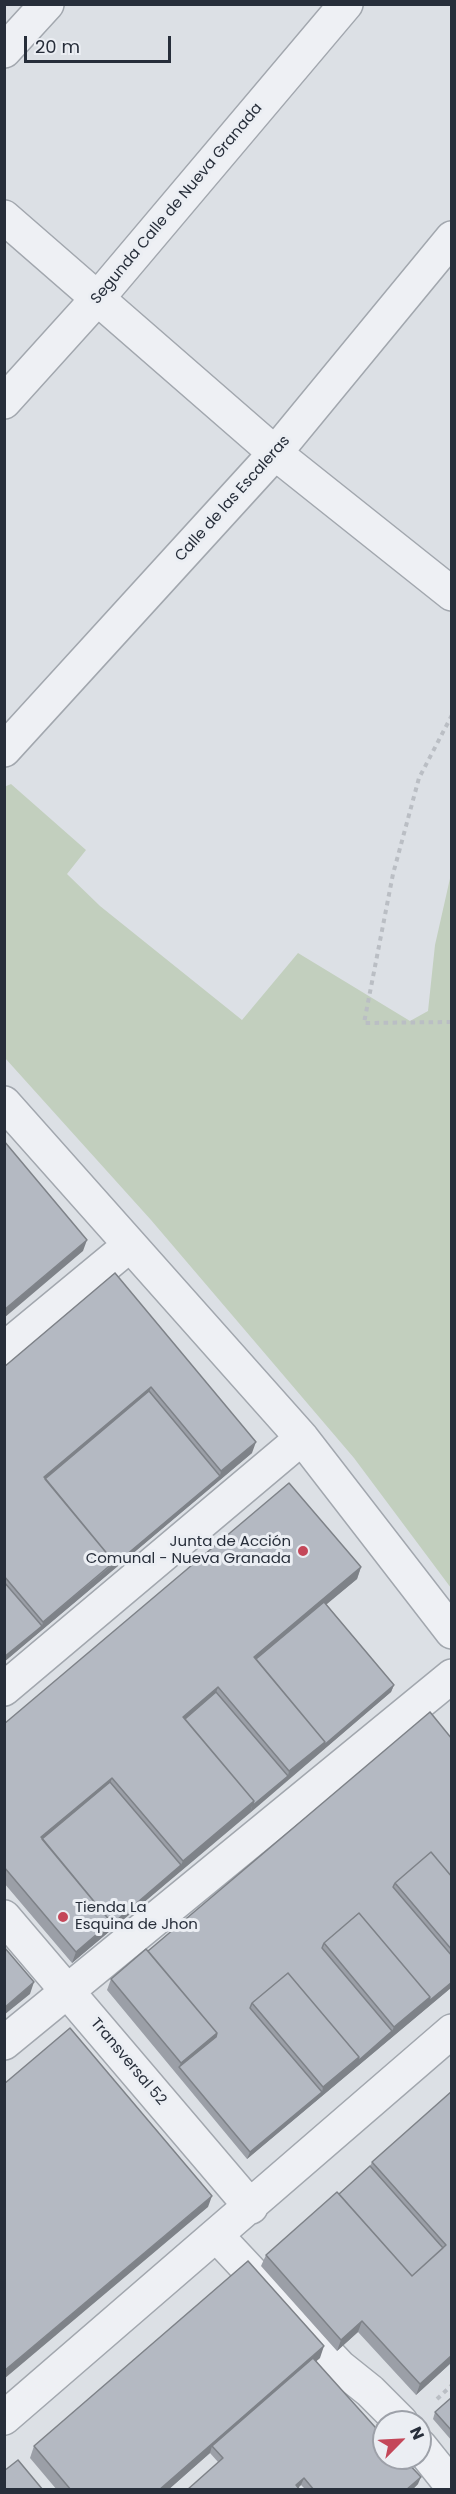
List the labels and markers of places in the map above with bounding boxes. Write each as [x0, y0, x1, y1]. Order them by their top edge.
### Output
place label: Junta de Acción Comunal - Nueva Granada [86, 1533, 291, 1568]
marker: Junta de Acción Comunal - Nueva Granada [296, 1544, 310, 1558]
place label: Tienda La Esquina de Jhon [75, 1899, 198, 1934]
marker: Tienda La Esquina de Jhon [56, 1910, 70, 1924]

